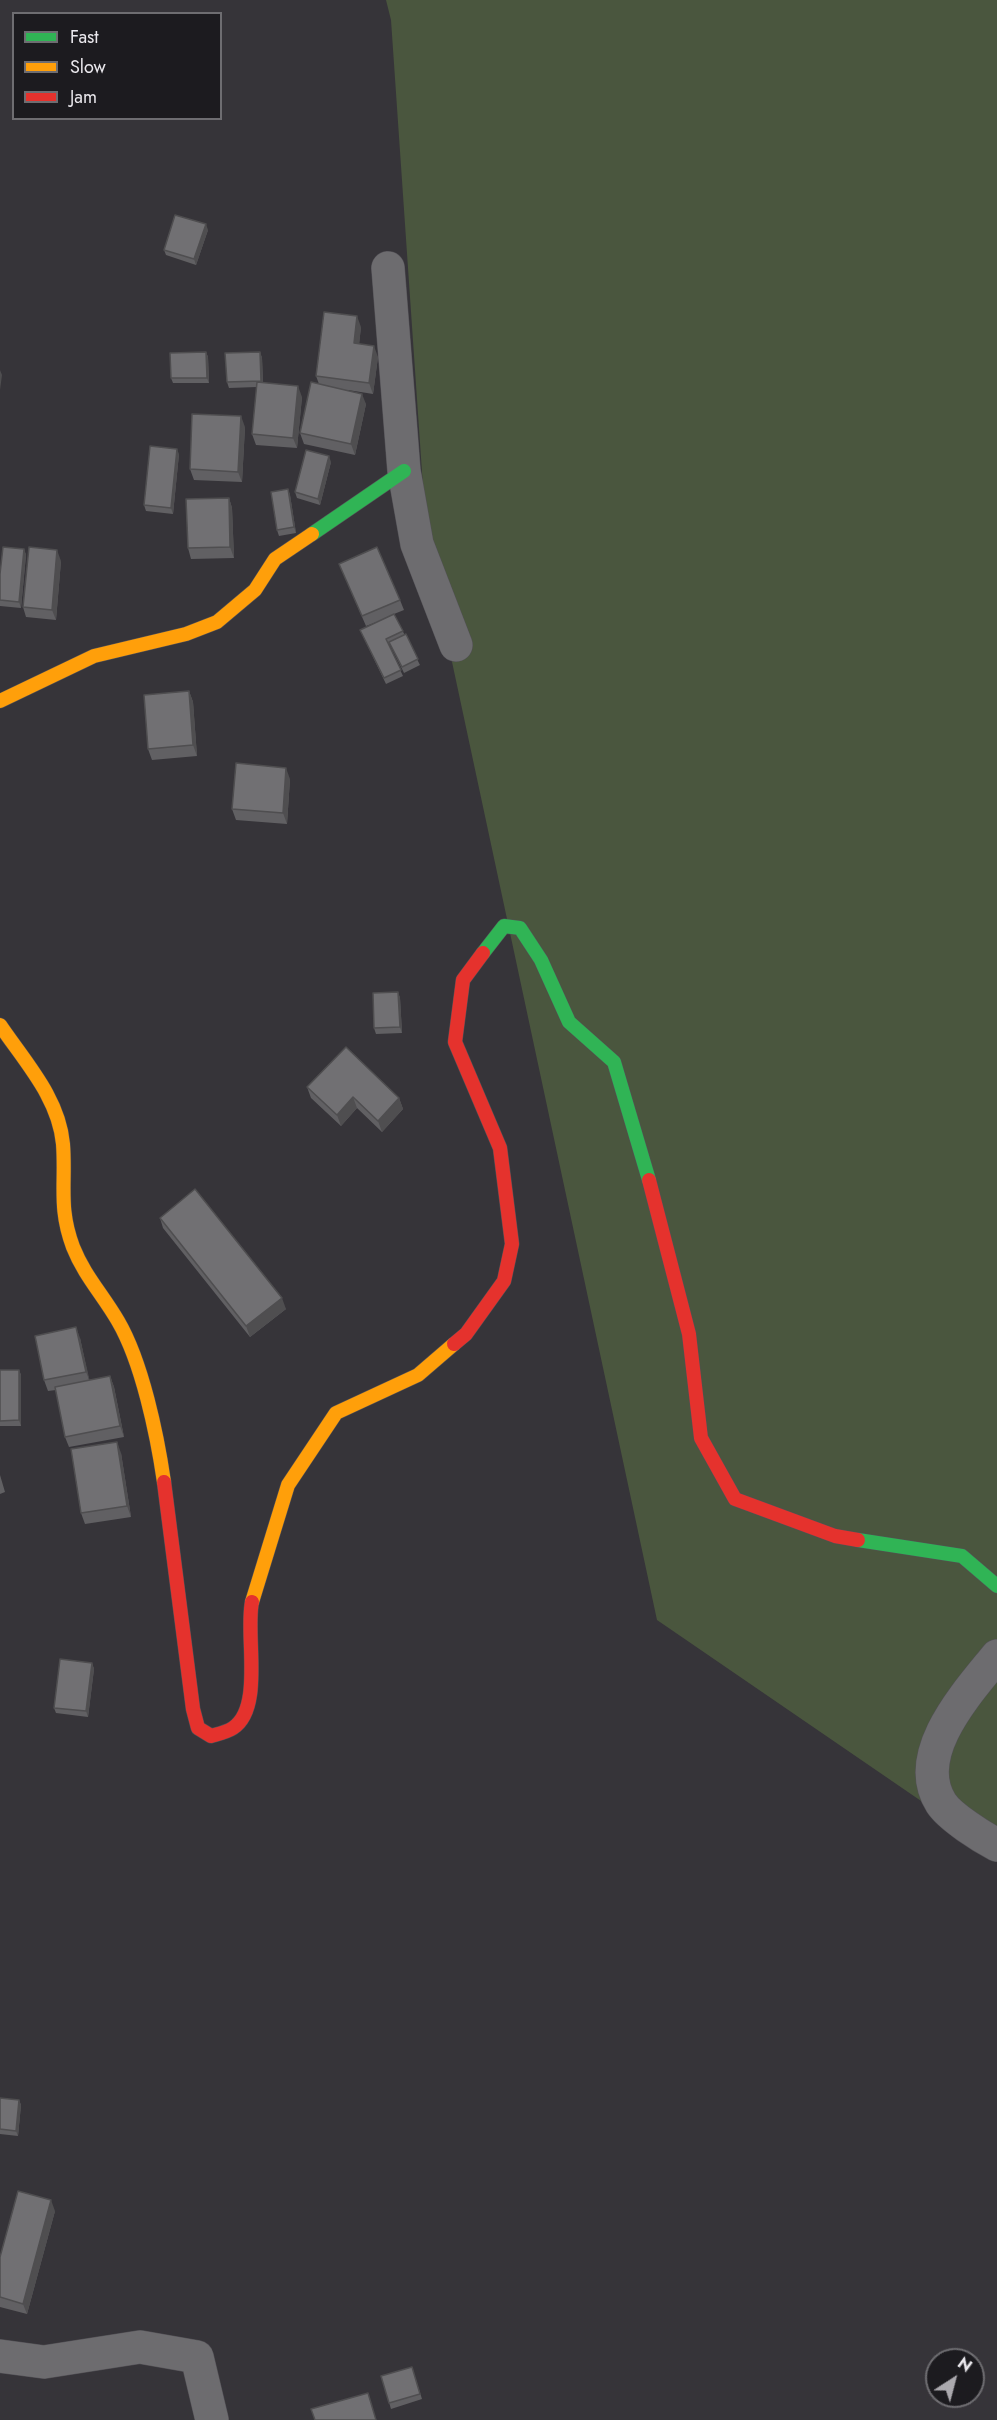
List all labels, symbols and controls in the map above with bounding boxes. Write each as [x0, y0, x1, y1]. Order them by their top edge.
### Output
legend [12, 12, 222, 120]
text: Fast [70, 24, 99, 50]
text: Slow [70, 54, 106, 80]
text: Jam [70, 84, 97, 110]
north arrow [925, 2348, 985, 2408]
text: N [953, 2352, 977, 2378]

